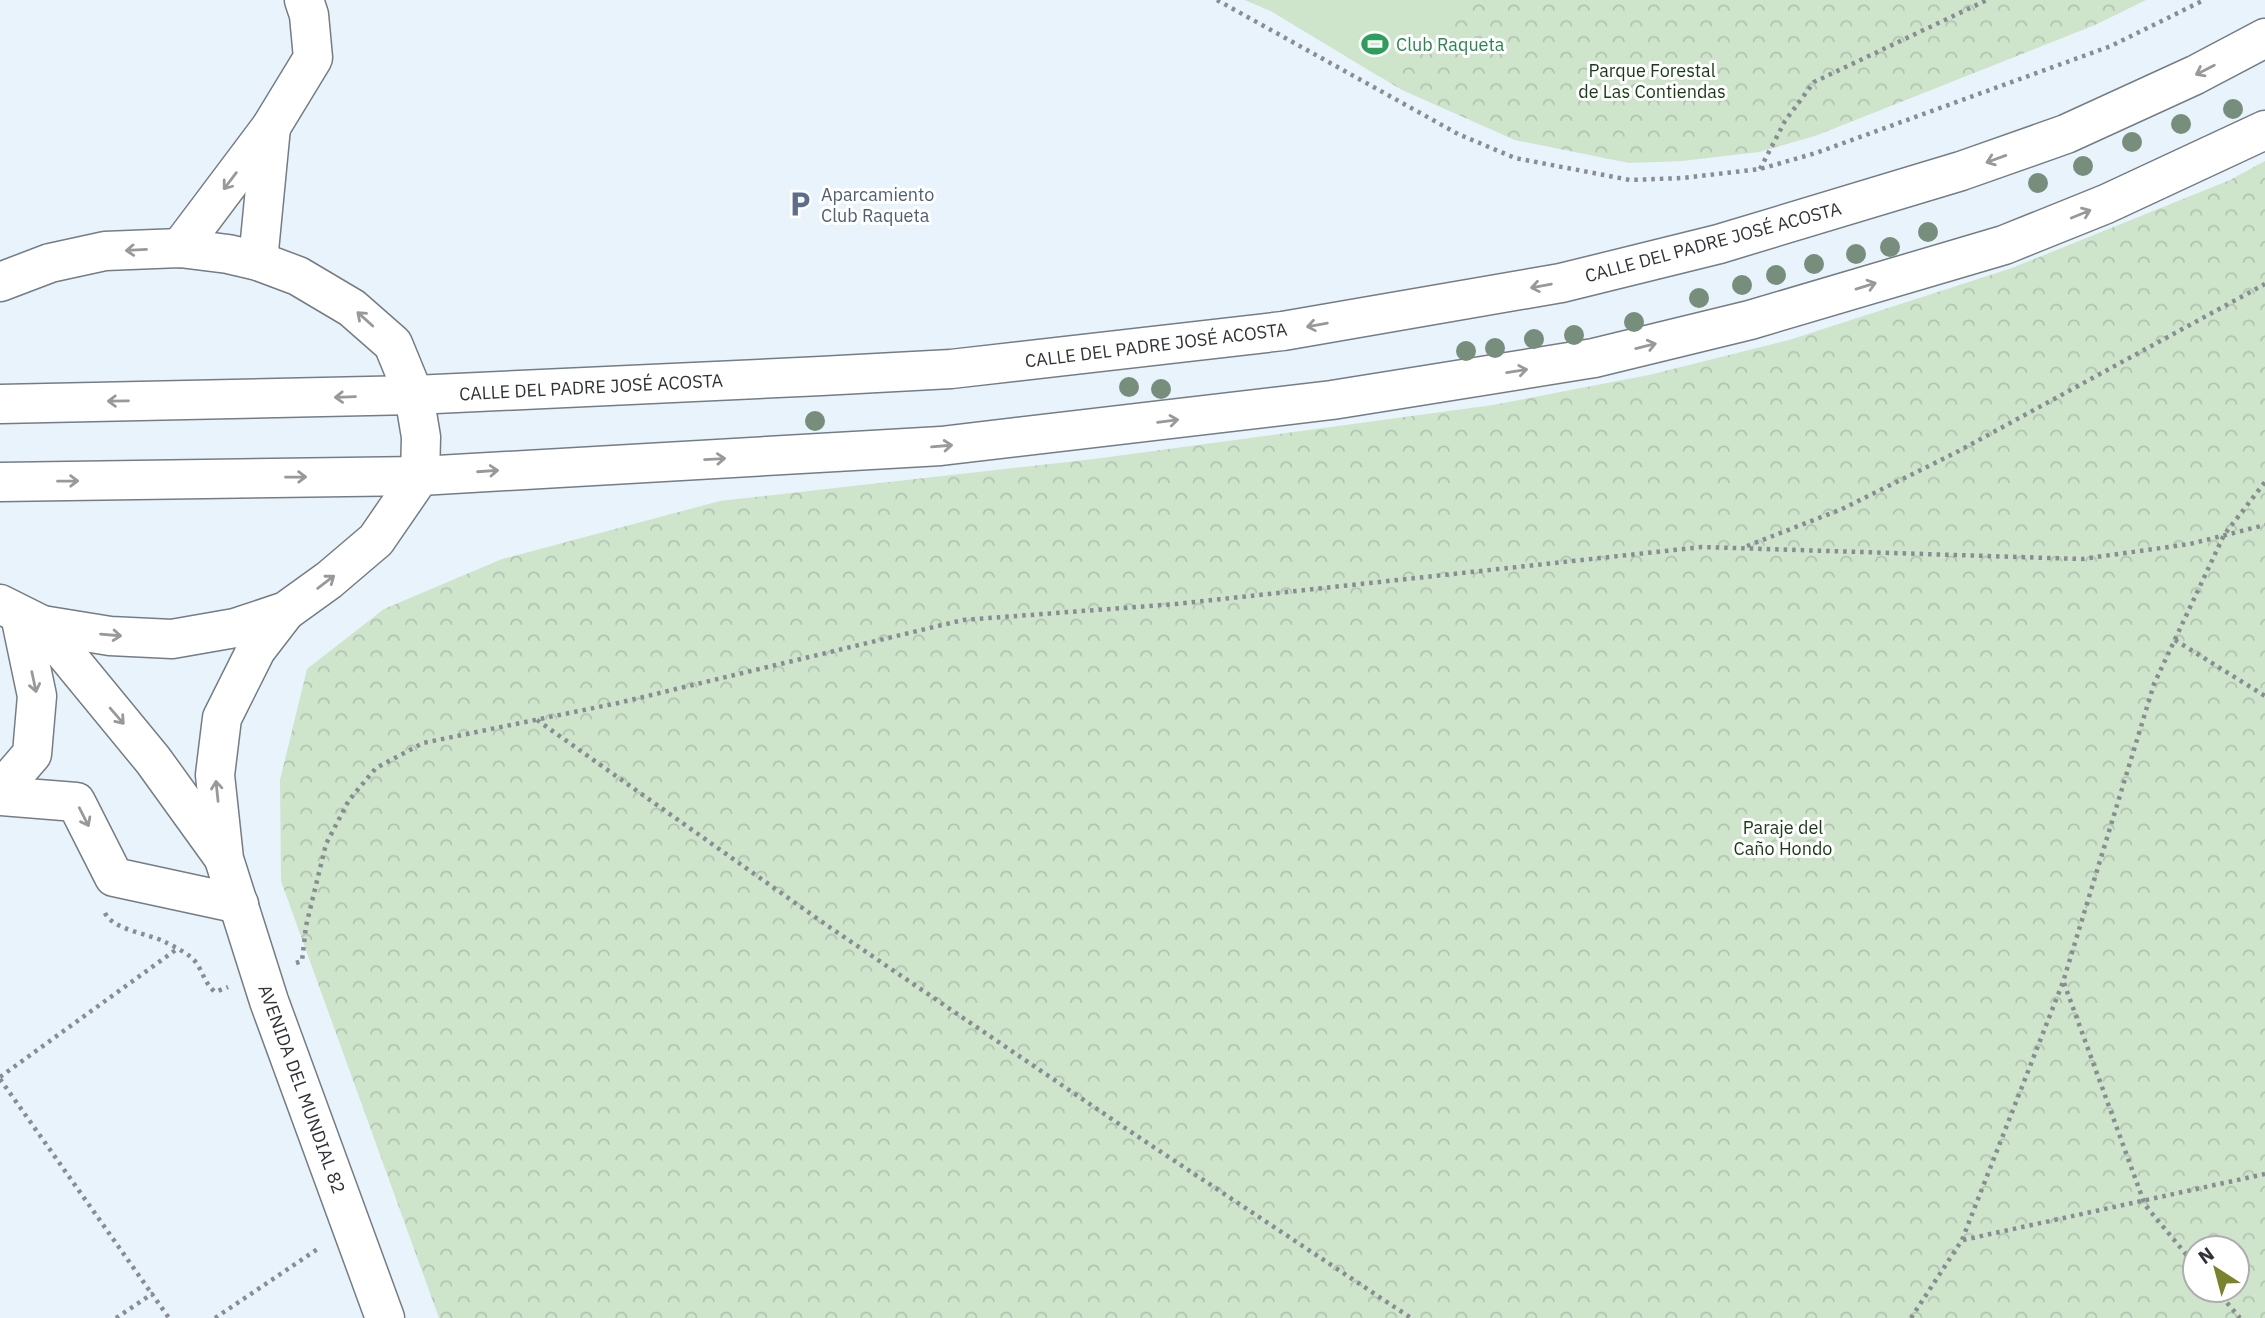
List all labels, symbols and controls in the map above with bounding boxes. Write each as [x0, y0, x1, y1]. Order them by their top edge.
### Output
sports icon: Club Raqueta [1360, 29, 1390, 59]
place label: Club Raqueta [1396, 33, 1505, 56]
park label: Parque Forestal de Las Contiendas [1578, 59, 1726, 103]
one-way arrow [2195, 63, 2215, 77]
one-way arrow [1985, 154, 2007, 166]
one-way arrow [223, 171, 238, 190]
place label: Aparcamiento Club Raqueta [821, 183, 934, 227]
parking icon: Aparcamiento Club Raqueta [785, 189, 815, 219]
street label: CALLE DEL PADRE JOSÉ ACOSTA [1582, 197, 1844, 287]
one-way arrow [2070, 207, 2092, 220]
one-way arrow [124, 243, 147, 256]
one-way arrow [1854, 278, 1876, 291]
one-way arrow [1530, 280, 1553, 293]
one-way arrow [356, 311, 374, 327]
street label: CALLE DEL PADRE JOSÉ ACOSTA [1023, 317, 1289, 373]
one-way arrow [1306, 319, 1329, 332]
one-way arrow [1634, 338, 1657, 352]
one-way arrow [1505, 364, 1528, 377]
street label: CALLE DEL PADRE JOSÉ ACOSTA [458, 369, 724, 405]
one-way arrow [334, 390, 357, 404]
one-way arrow [107, 395, 130, 408]
one-way arrow [1156, 414, 1179, 427]
one-way arrow [930, 439, 953, 452]
one-way arrow [703, 452, 726, 465]
one-way arrow [476, 464, 499, 477]
one-way arrow [284, 471, 307, 484]
one-way arrow [56, 474, 79, 488]
one-way arrow [316, 575, 334, 590]
one-way arrow [99, 629, 122, 642]
one-way arrow [27, 670, 41, 693]
one-way arrow [109, 706, 125, 724]
one-way arrow [210, 780, 223, 803]
one-way arrow [77, 806, 91, 827]
park label: Paraje del Caño Hondo [1734, 816, 1832, 860]
street label: AVENIDA DEL MUNDIAL 82 [253, 981, 351, 1197]
north arrow [2181, 1234, 2251, 1304]
text: N [2193, 1241, 2219, 1269]

